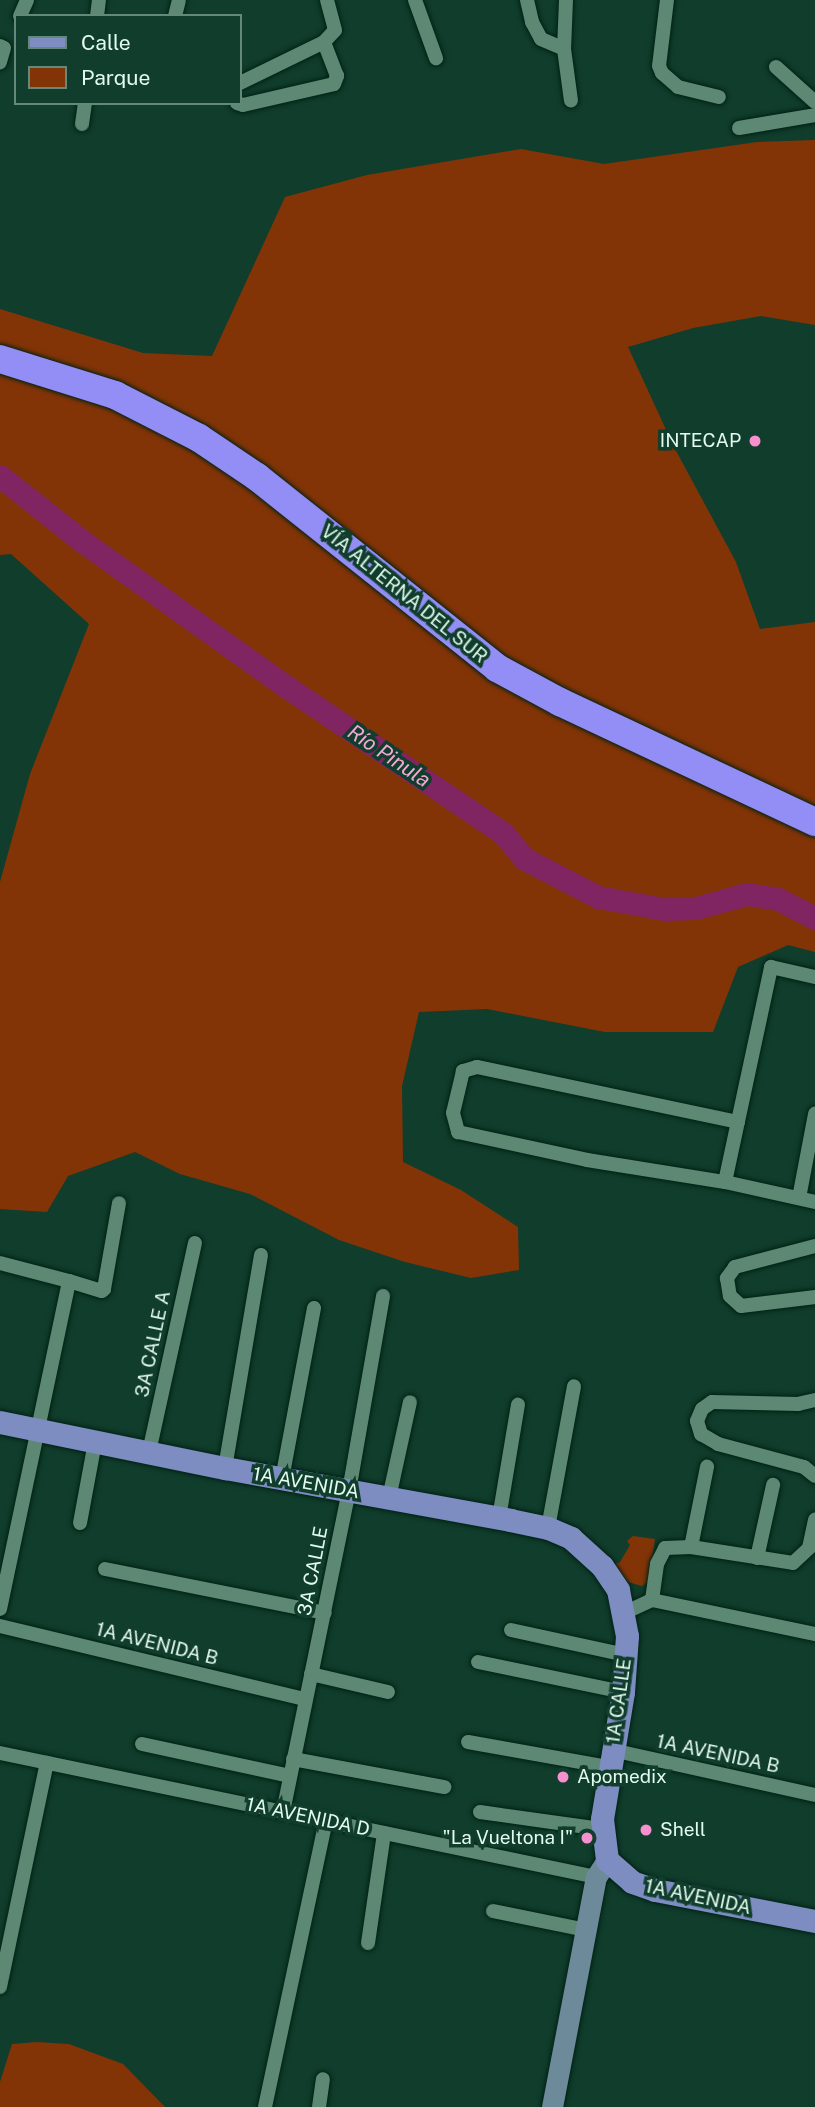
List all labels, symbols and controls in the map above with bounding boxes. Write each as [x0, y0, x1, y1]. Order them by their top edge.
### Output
legend [14, 14, 242, 105]
text: Calle [81, 30, 131, 55]
text: Parque [81, 65, 150, 90]
place label: INTECAP [660, 430, 741, 452]
marker: INTECAP [747, 433, 763, 449]
street label: VÍA ALTERNA DEL SUR [316, 520, 492, 668]
water label: Río Pinula [343, 719, 435, 793]
street label: 3A CALLE A [131, 1289, 175, 1399]
street label: 1A AVENIDA [251, 1462, 361, 1504]
street label: 3A CALLE [293, 1525, 333, 1617]
street label: 1A AVENIDA B [94, 1618, 220, 1670]
street label: 1A CALLE [602, 1657, 636, 1745]
street label: 1A AVENIDA B [654, 1730, 782, 1778]
place label: Apomedix [577, 1766, 667, 1788]
marker: Apomedix [555, 1769, 571, 1785]
street label: 1A AVENIDA D [244, 1793, 372, 1841]
place label: Shell [660, 1819, 706, 1841]
marker: Shell [638, 1822, 654, 1838]
place label: "La Vueltona I" [442, 1827, 573, 1849]
marker: "La Vueltona I" [579, 1830, 595, 1846]
street label: 1A AVENIDA [643, 1875, 753, 1919]

